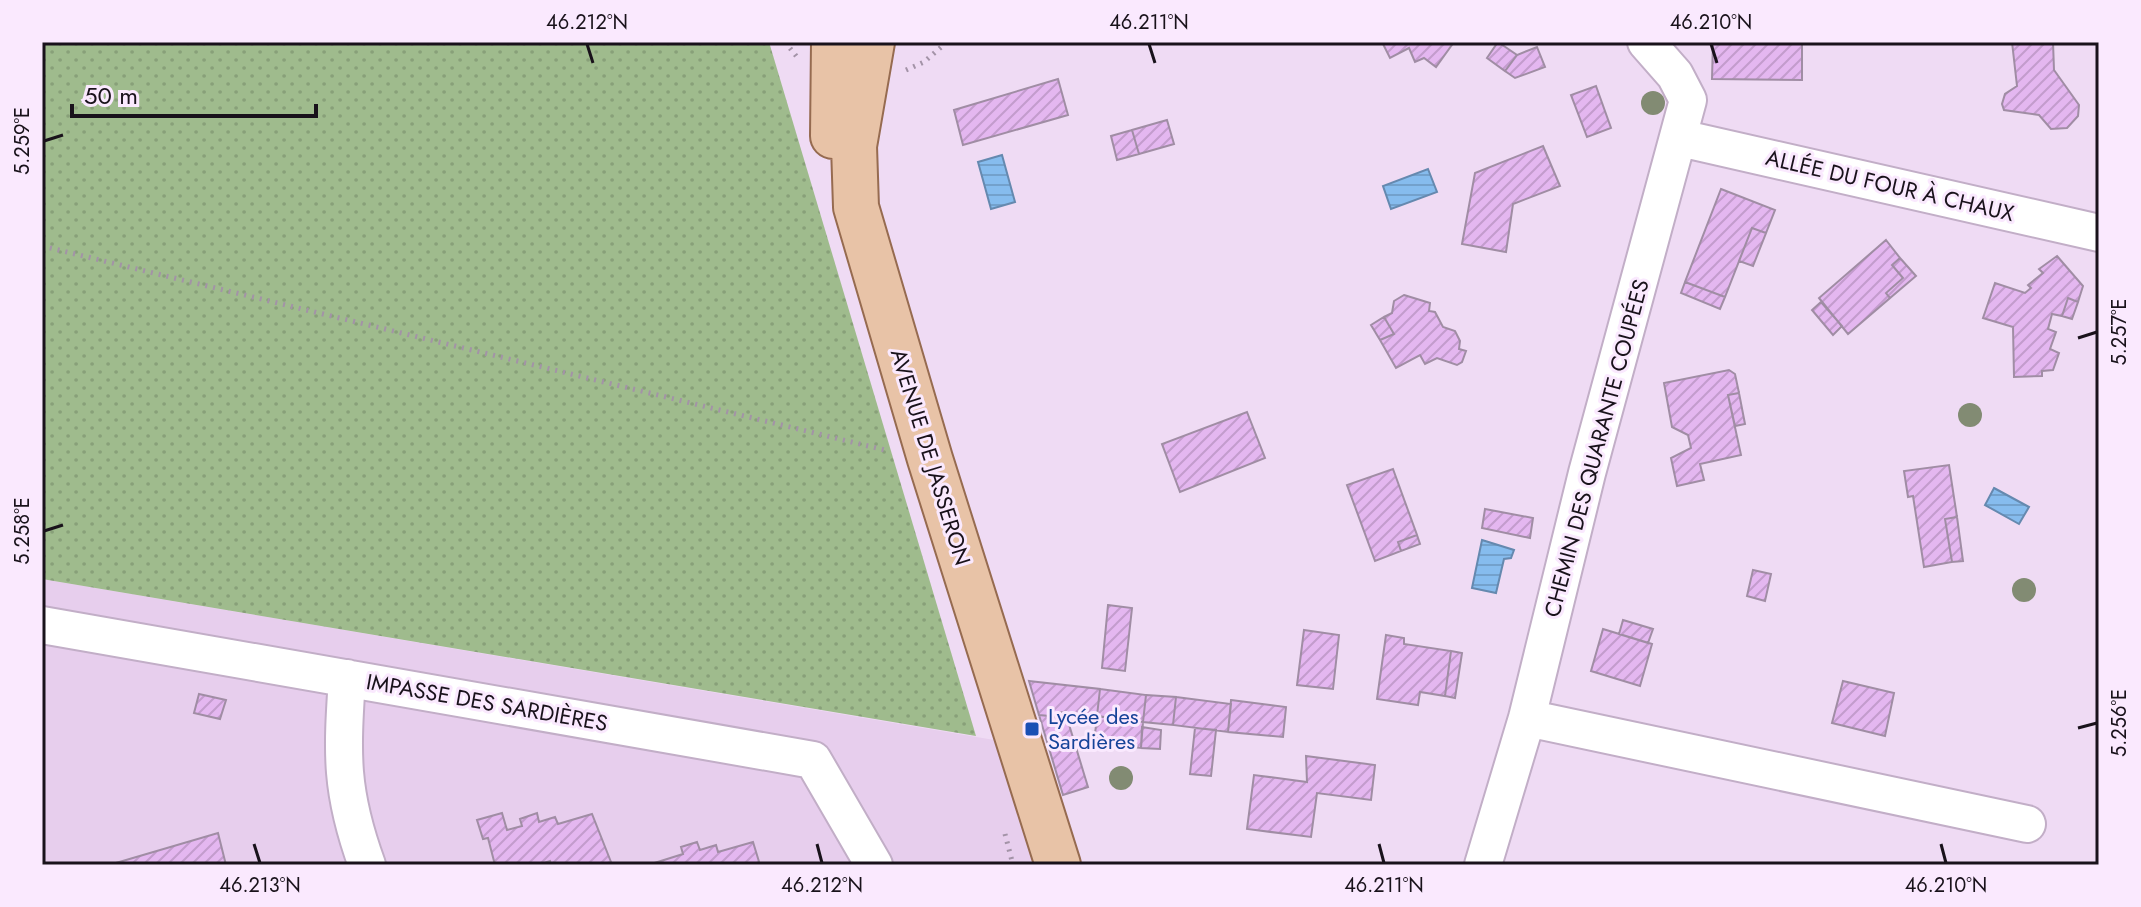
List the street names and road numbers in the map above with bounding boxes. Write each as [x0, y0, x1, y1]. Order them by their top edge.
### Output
street label: ALLÉE DU FOUR À CHAUX [1763, 141, 2017, 229]
street label: CHEMIN DES QUARANTE COUPÉES [1535, 276, 1657, 620]
street label: AVENUE DE JASSERON [883, 345, 979, 569]
street label: IMPASSE DES SARDIÈRES [364, 665, 610, 739]

